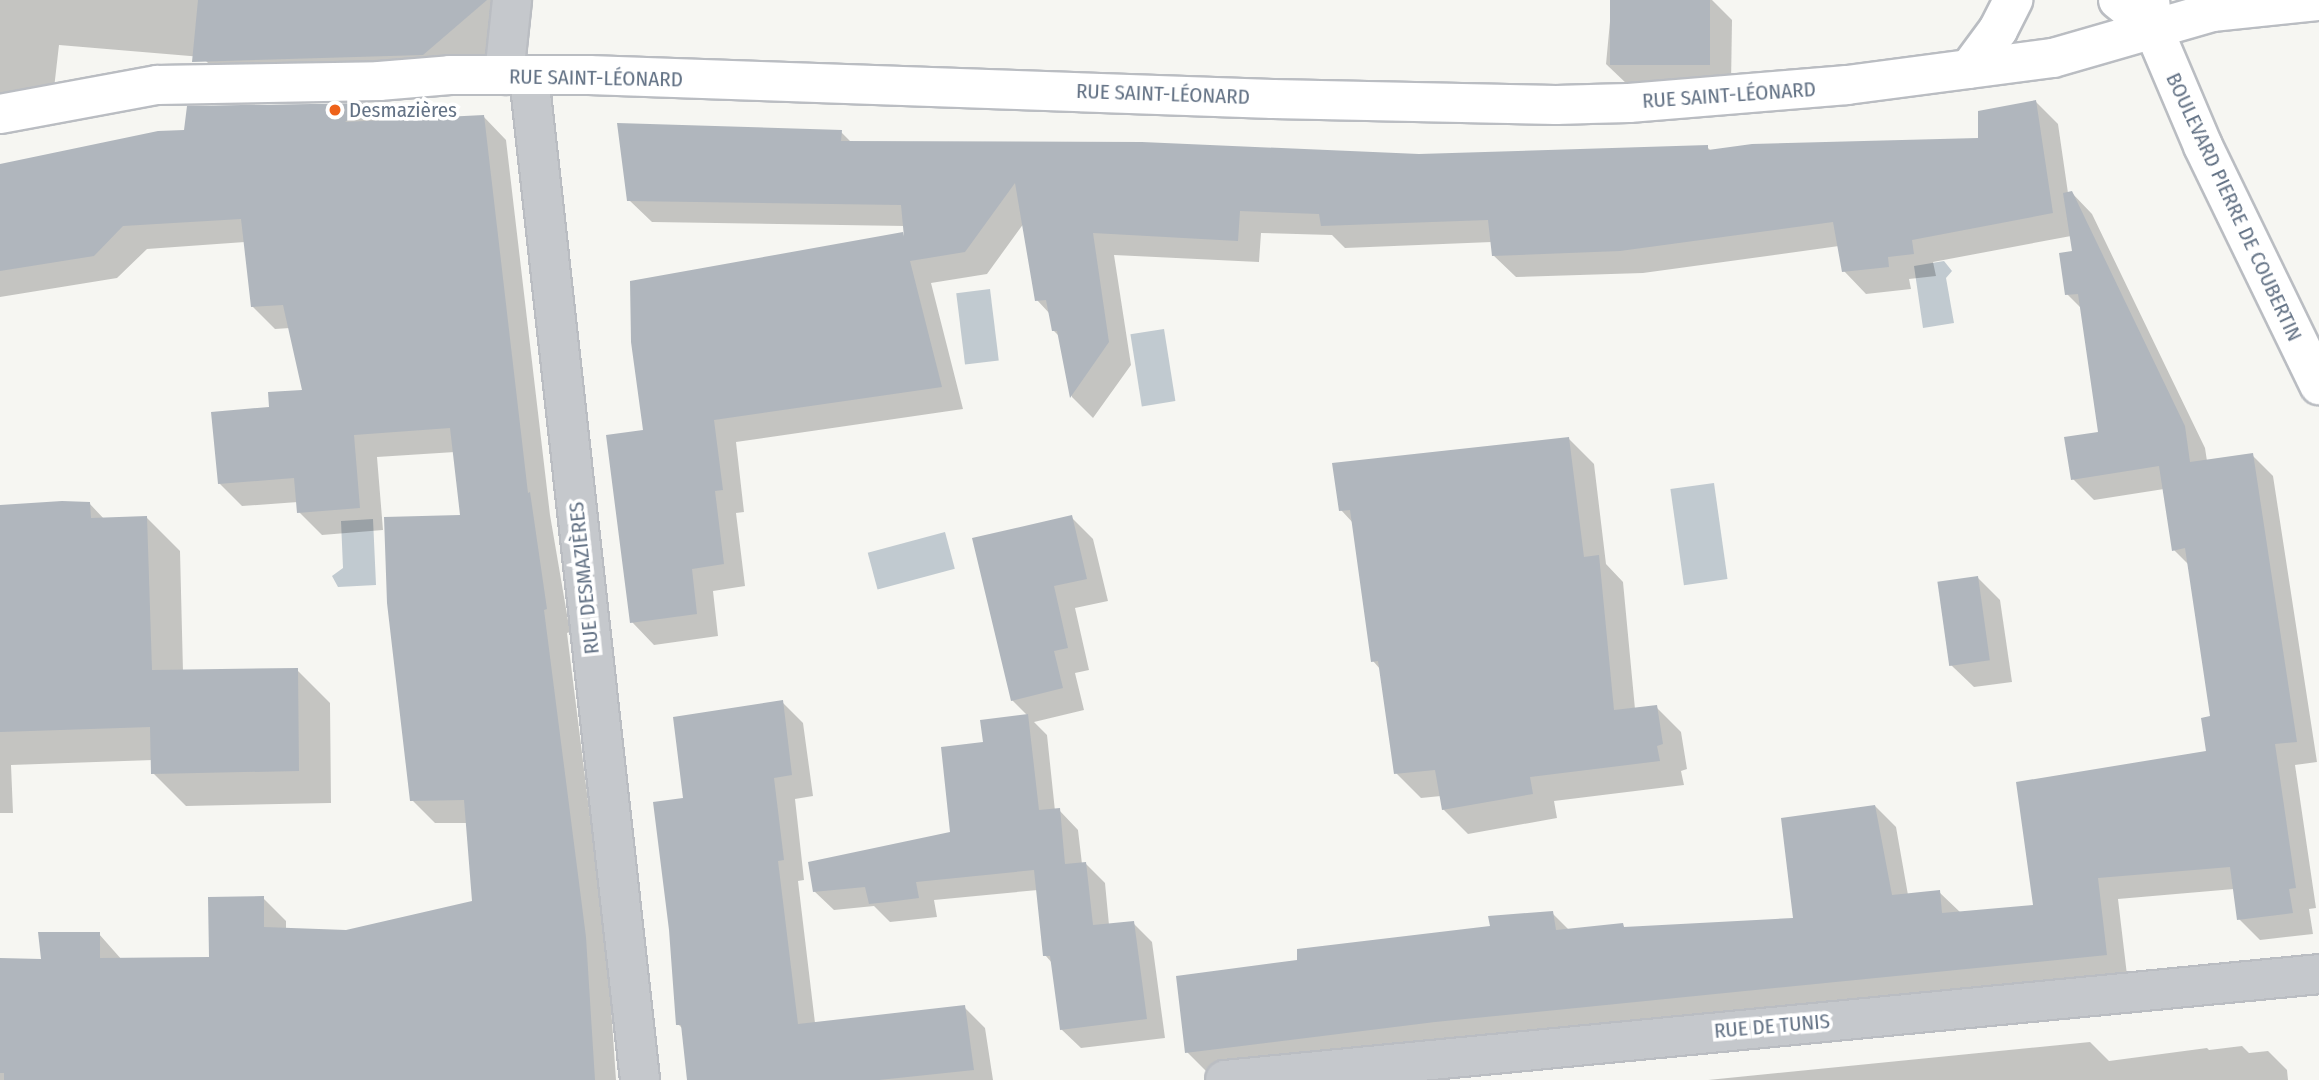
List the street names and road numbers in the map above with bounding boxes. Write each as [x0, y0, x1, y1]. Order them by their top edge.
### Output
street label: RUE SAINT-LÉONARD [509, 64, 683, 92]
street label: BOULEVARD PIERRE DE COUBERTIN [2161, 69, 2307, 345]
street label: RUE SAINT-LÉONARD [1641, 76, 1817, 114]
street label: RUE SAINT-LÉONARD [1076, 78, 1250, 110]
street label: RUE DESMAZIÈRES [563, 500, 605, 656]
street label: RUE DE TUNIS [1713, 1008, 1831, 1044]

